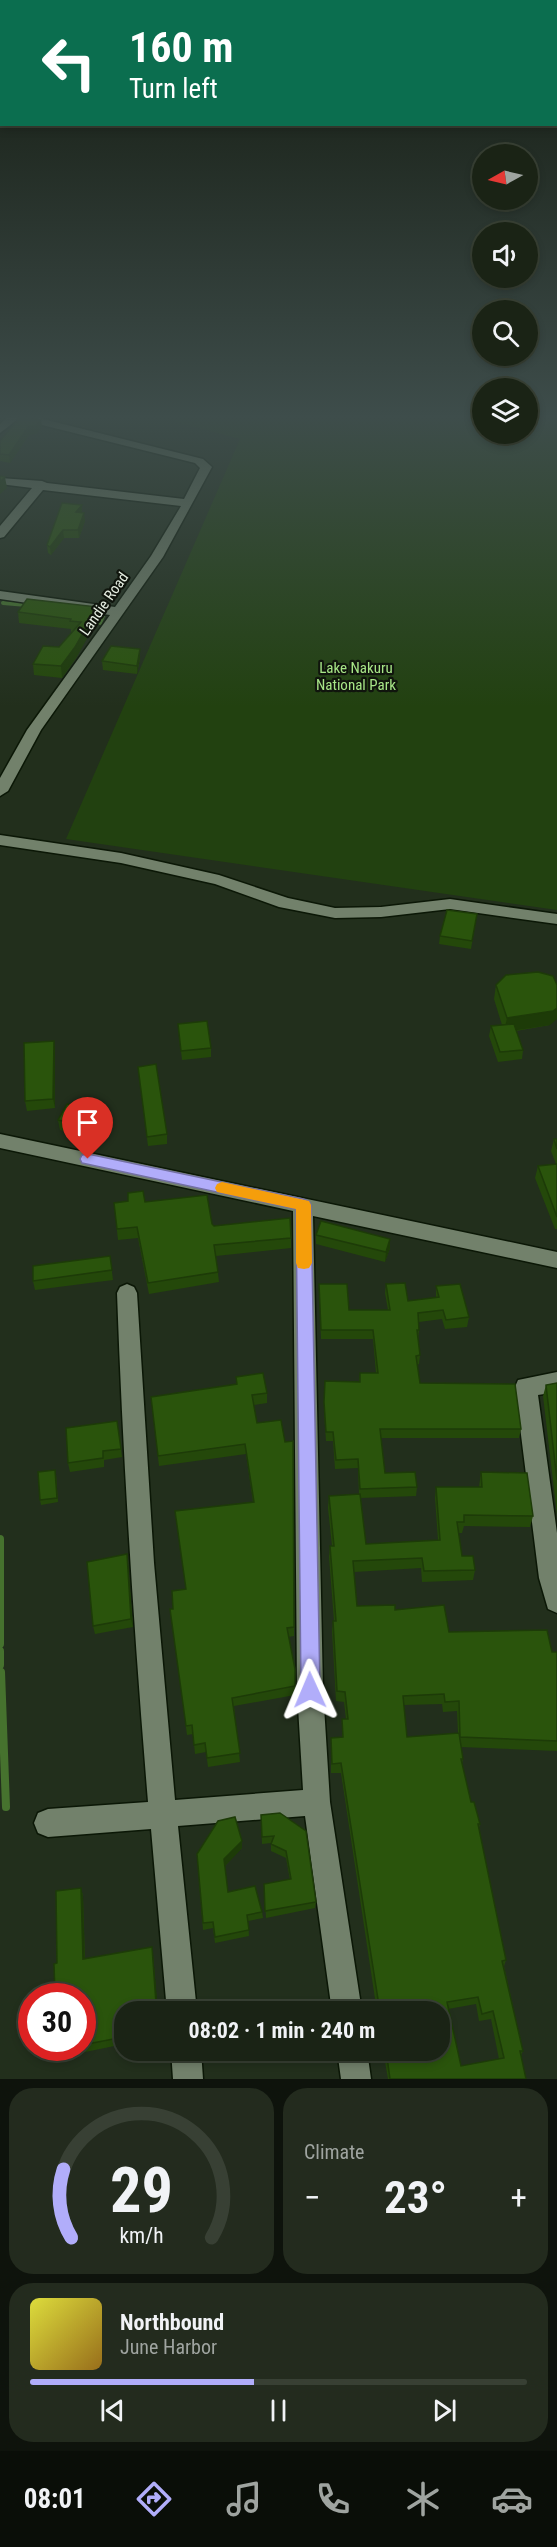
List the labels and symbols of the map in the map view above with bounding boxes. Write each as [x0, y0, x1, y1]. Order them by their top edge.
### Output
north arrow [472, 144, 538, 210]
street label: Landie Road [76, 569, 132, 639]
park label: Lake Nakuru National Park [316, 659, 396, 694]
pin [62, 1097, 113, 1159]
position arrow [278, 1658, 342, 1722]
speed limit sign: 30 [18, 1983, 96, 2061]

